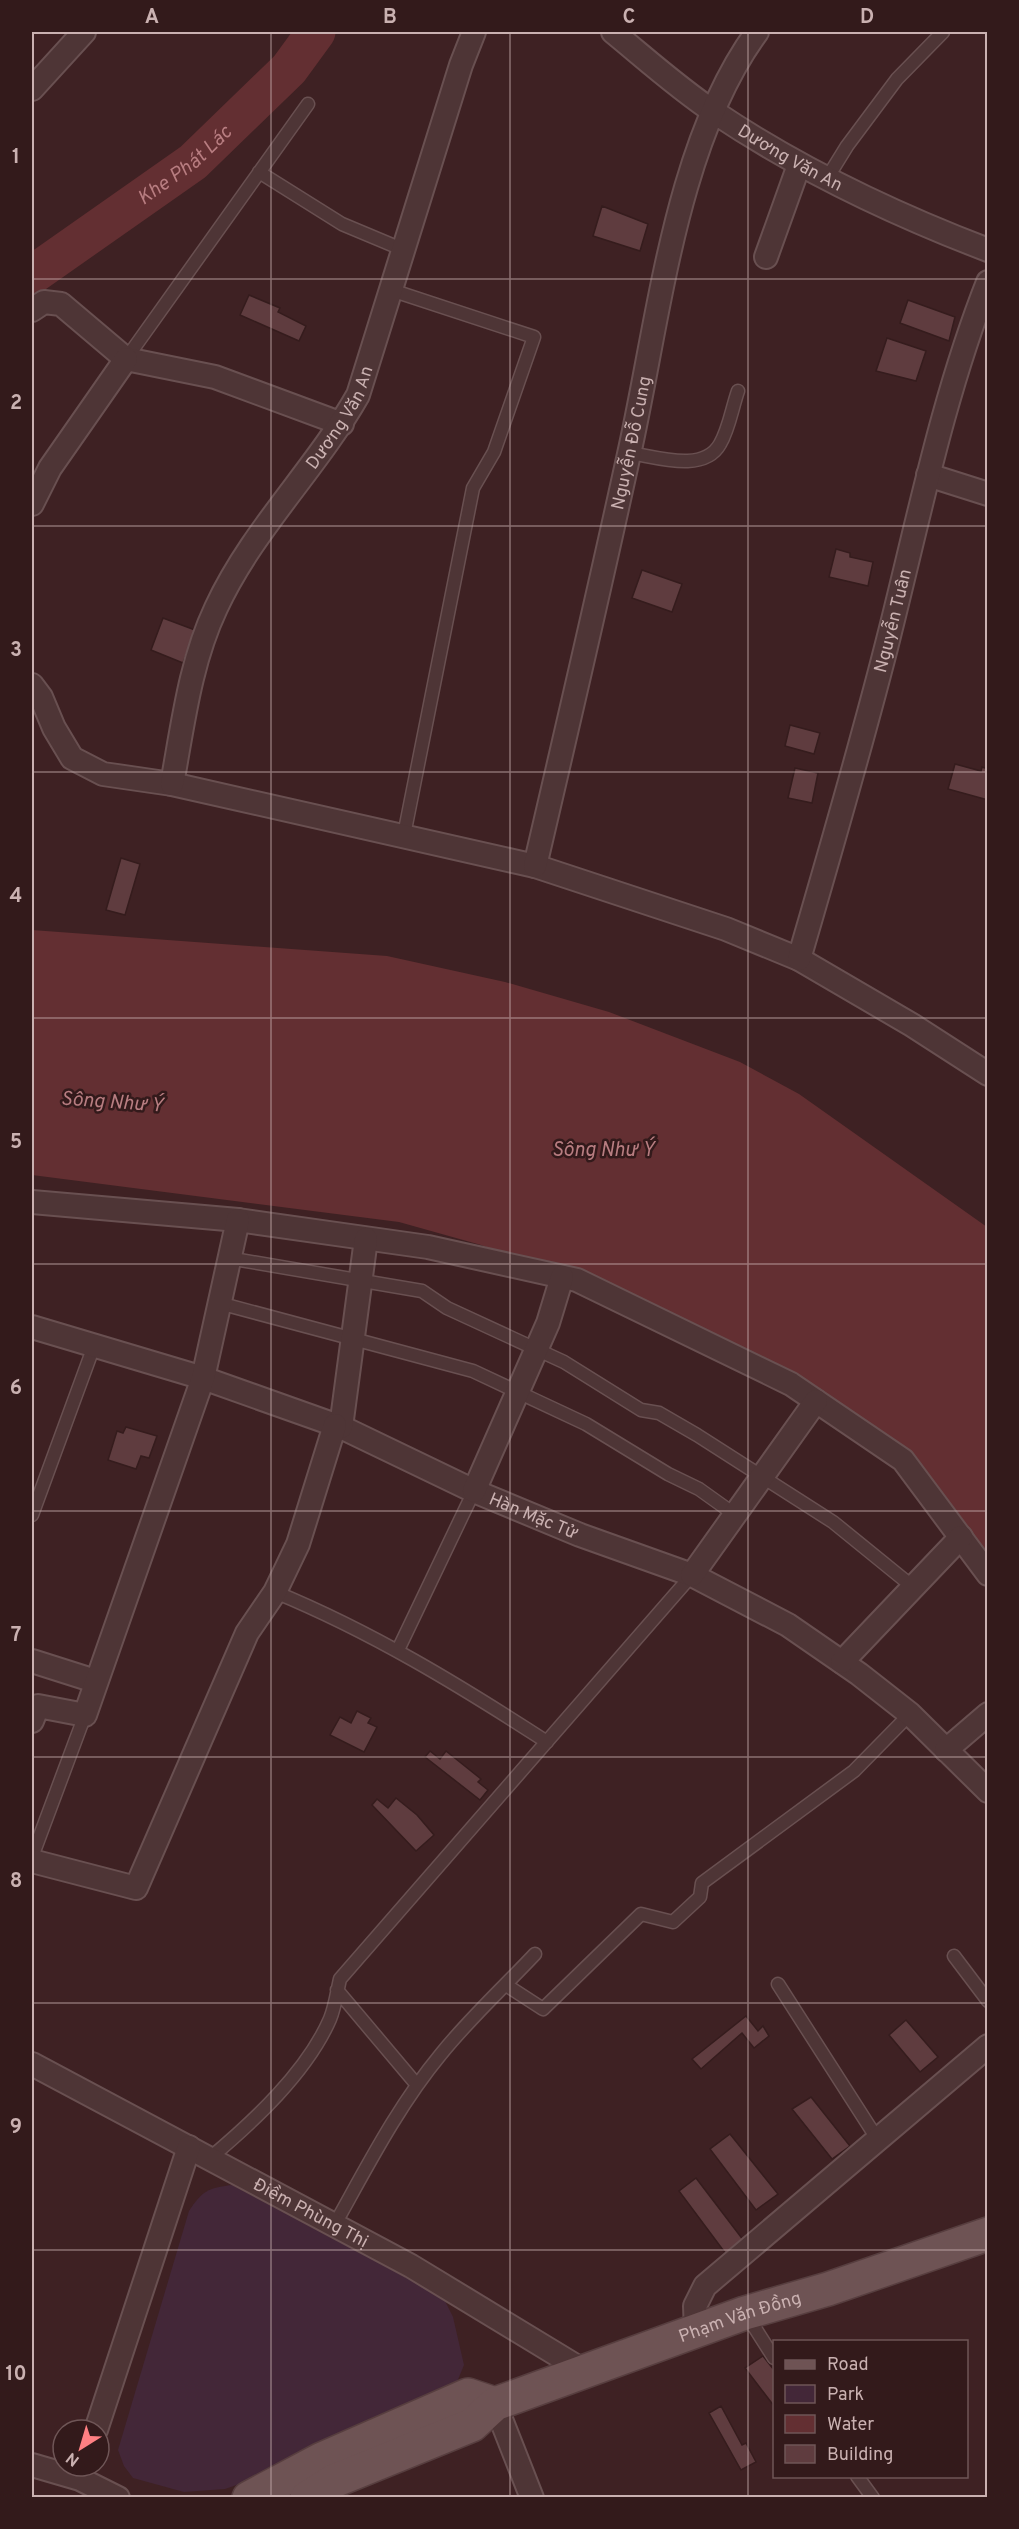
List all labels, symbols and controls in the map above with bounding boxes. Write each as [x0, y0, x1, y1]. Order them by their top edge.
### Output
text: A [145, 5, 159, 31]
text: B [383, 5, 397, 31]
text: C [623, 5, 635, 31]
text: D [860, 5, 874, 31]
water label: Khe Phát Lác [133, 120, 238, 212]
street label: Dương Văn An [733, 120, 846, 198]
text: 1 [12, 145, 20, 171]
street label: Dương Văn An [302, 363, 379, 475]
street label: Nguyễn Đỗ Cung [607, 374, 657, 512]
text: 2 [10, 391, 22, 417]
street label: Nguyễn Tuân [870, 567, 918, 675]
text: 3 [10, 638, 22, 664]
text: 4 [10, 884, 22, 910]
water label: Sông Như Ý [60, 1084, 166, 1120]
text: 5 [10, 1130, 22, 1156]
water label: Sông Như Ý [552, 1136, 656, 1164]
text: 6 [10, 1376, 22, 1402]
street label: Hàn Mặc Tử [485, 1488, 582, 1546]
text: 7 [11, 1623, 21, 1649]
text: 8 [10, 1869, 22, 1895]
text: 9 [10, 2115, 22, 2141]
street label: Điềm Phùng Thị [249, 2174, 372, 2254]
street label: Phạm Văn Đồng [676, 2287, 804, 2349]
legend [773, 2340, 968, 2478]
text: Road [827, 2354, 869, 2377]
text: 10 [5, 2362, 27, 2388]
text: Park [827, 2384, 864, 2407]
text: Water [827, 2414, 874, 2437]
north arrow [51, 2418, 111, 2478]
text: Building [827, 2444, 893, 2467]
text: N [63, 2447, 84, 2470]

